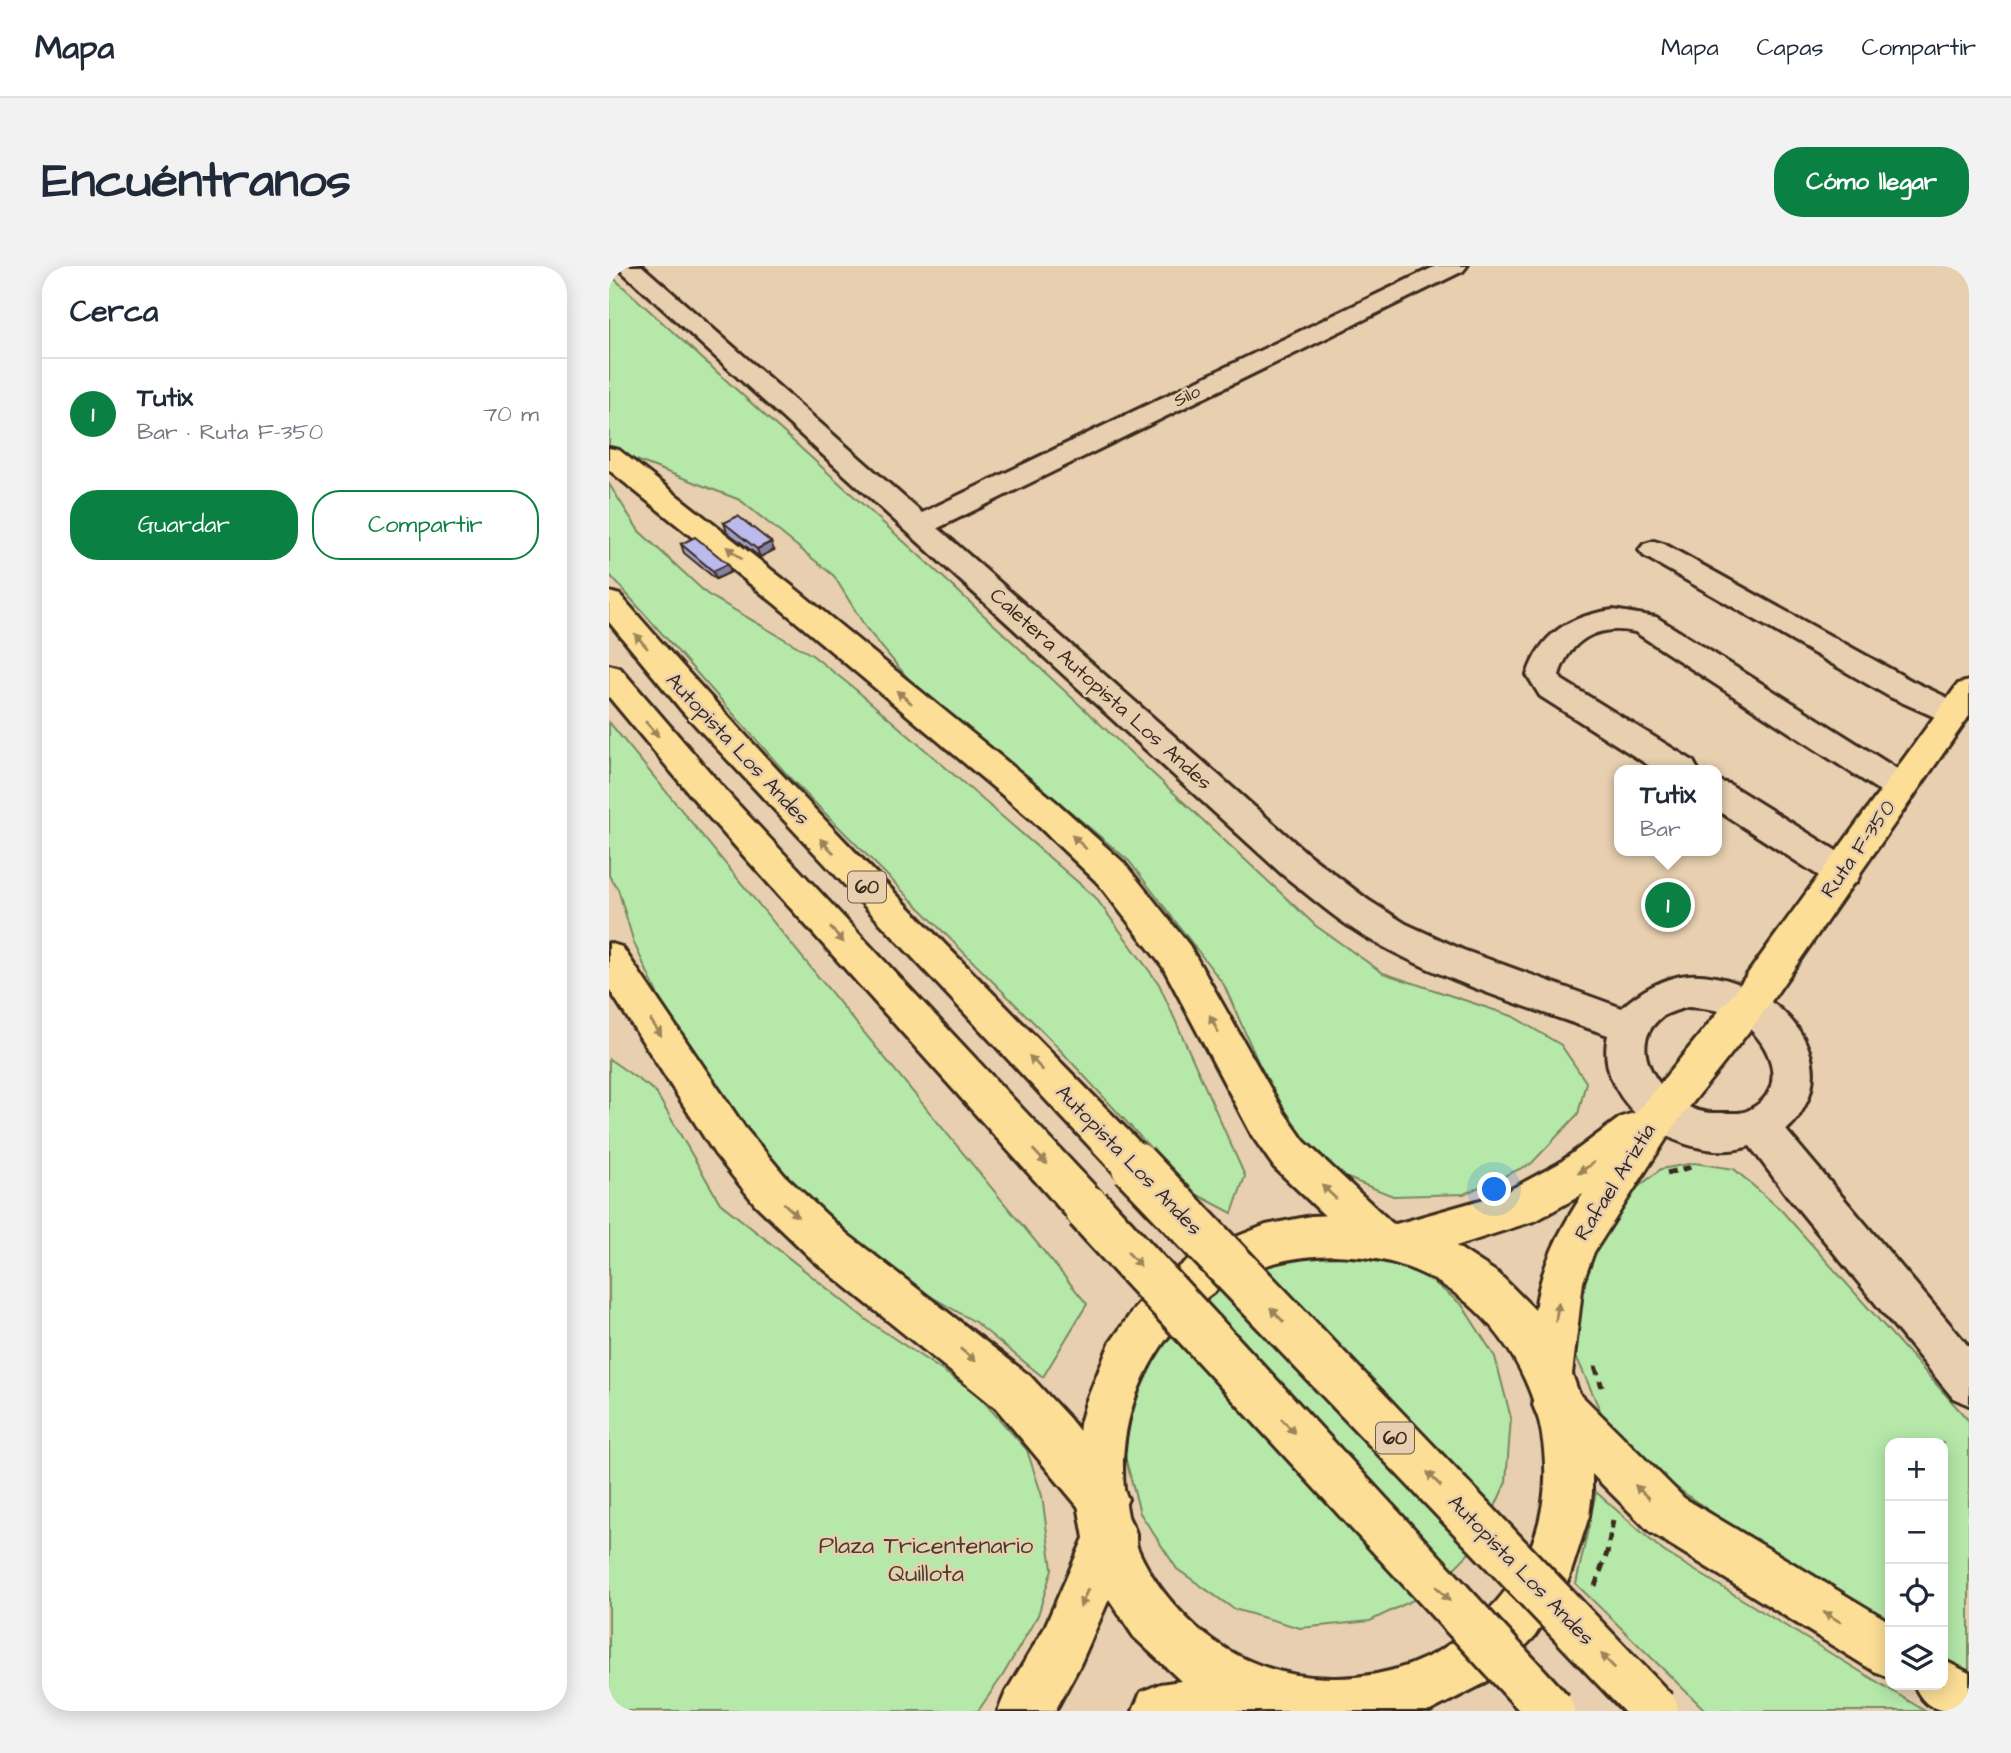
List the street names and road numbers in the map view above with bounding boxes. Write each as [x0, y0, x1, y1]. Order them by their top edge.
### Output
street label: Silo [1169, 379, 1205, 413]
street label: Caletera Autopista Los Andes [983, 581, 1218, 798]
street label: Autopista Los Andes [659, 666, 817, 832]
street label: Ruta F-350 [1814, 794, 1902, 904]
road number: 60 [848, 872, 886, 902]
street label: Autopista Los Andes [1049, 1078, 1209, 1242]
street label: Rafael Ariztía [1568, 1118, 1663, 1246]
road number: 60 [1376, 1422, 1414, 1454]
street label: Autopista Los Andes [1441, 1488, 1601, 1652]

